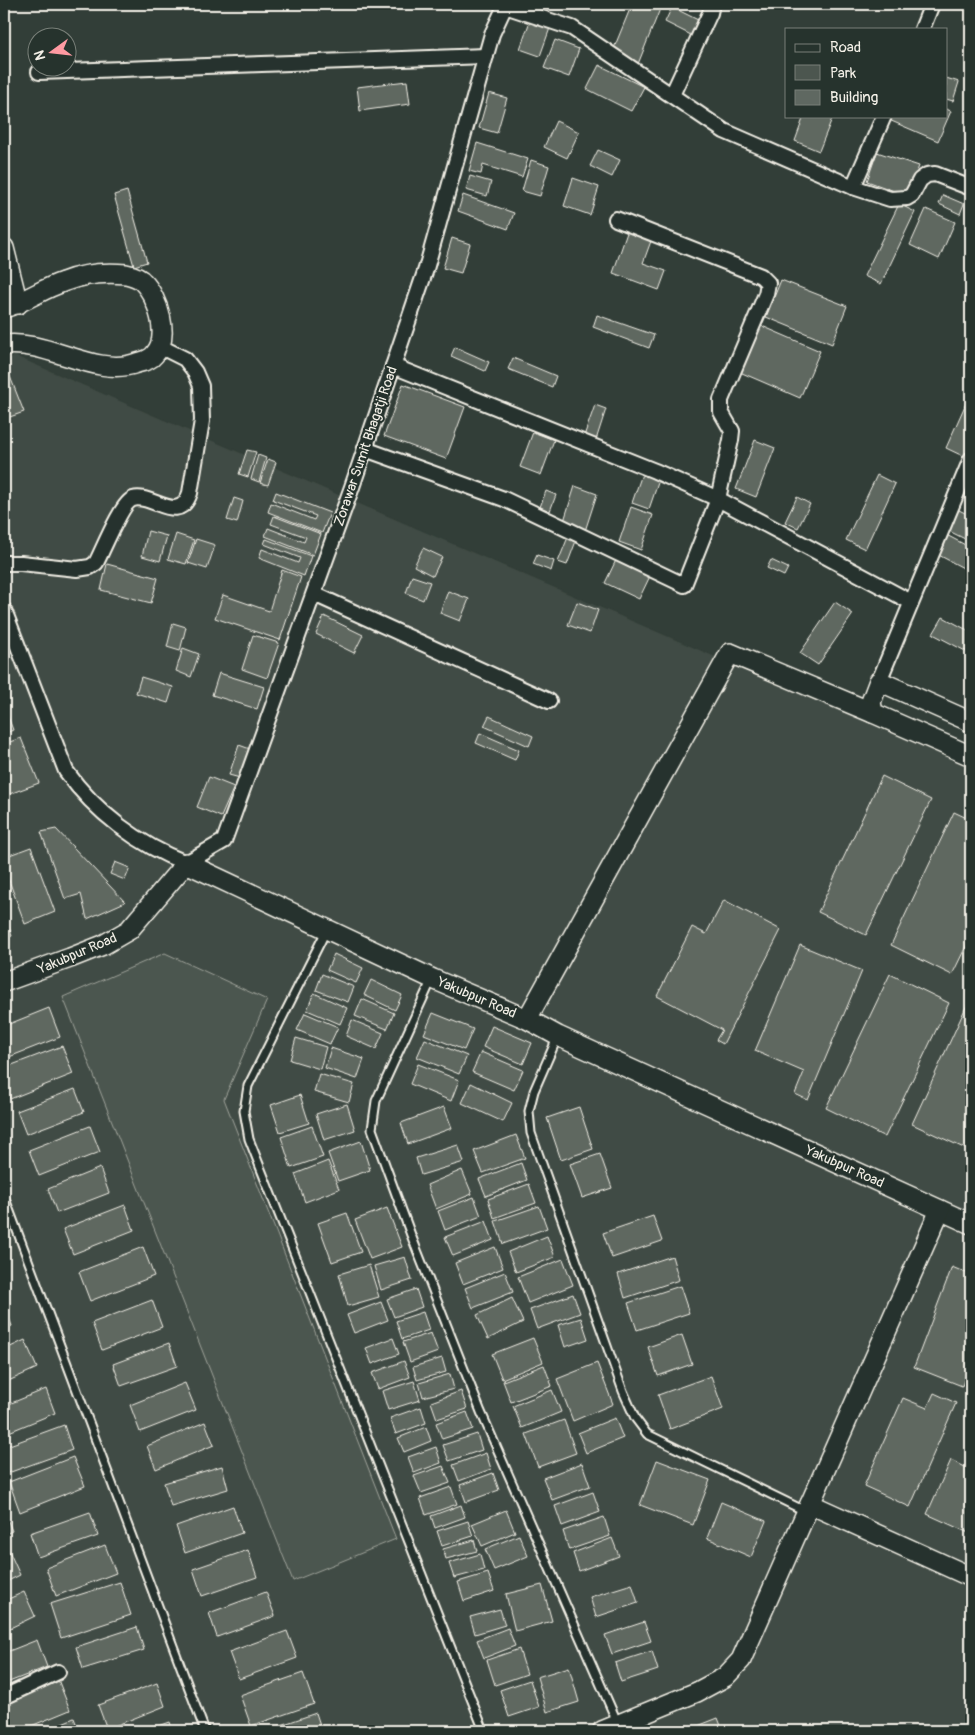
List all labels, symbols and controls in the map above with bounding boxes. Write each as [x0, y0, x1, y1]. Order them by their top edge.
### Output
north arrow [28, 28, 78, 78]
legend [785, 28, 948, 118]
text: Road [830, 38, 861, 57]
text: N [30, 48, 49, 62]
text: Park [830, 64, 857, 83]
text: Building [830, 88, 878, 107]
street label: Zorawar Sumit Bhagatji Road [330, 364, 401, 528]
street label: Yakubpur Road [34, 929, 120, 978]
street label: Yakubpur Road [434, 973, 519, 1022]
street label: Yakubpur Road [802, 1141, 887, 1191]

